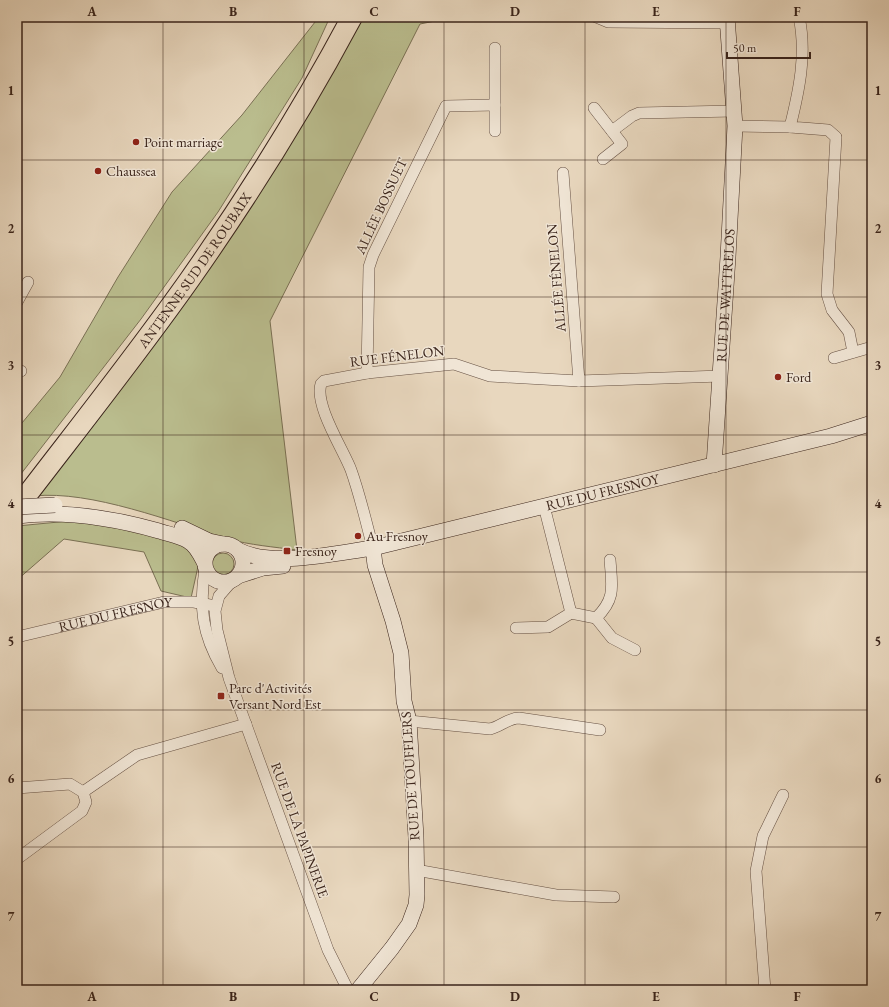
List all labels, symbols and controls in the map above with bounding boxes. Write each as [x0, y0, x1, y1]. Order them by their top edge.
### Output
text: A [86, 3, 97, 20]
text: B [229, 3, 237, 20]
text: C [369, 3, 379, 20]
text: D [510, 3, 520, 20]
text: E [652, 3, 660, 20]
text: F [793, 3, 801, 20]
scale bar [727, 34, 810, 60]
text: 50 m [733, 40, 757, 56]
text: 1 [8, 82, 15, 99]
text: 1 [875, 82, 882, 99]
place label: Point marriage [144, 133, 223, 151]
marker: Point marriage [131, 137, 141, 147]
street label: ALLÉE BOSSUET [350, 154, 411, 258]
place label: Chaussea [106, 162, 157, 180]
marker: Chaussea [93, 166, 103, 176]
street label: ANTENNE SUD DE ROUBAIX [133, 189, 255, 352]
text: 2 [8, 220, 15, 237]
text: 2 [875, 220, 882, 237]
street label: ALLÉE FÉNELON [542, 223, 570, 334]
street label: RUE DE WATTRELOS [712, 228, 739, 363]
street label: RUE FÉNELON [349, 341, 445, 371]
text: 3 [8, 357, 15, 374]
text: 3 [875, 357, 882, 374]
place label: Ford [786, 368, 812, 386]
marker: Ford [773, 372, 783, 382]
street label: RUE DU FRESNOY [544, 469, 662, 514]
text: 4 [8, 495, 15, 512]
text: 4 [875, 495, 882, 512]
place label: Au Fresnoy [365, 527, 429, 545]
marker: Au Fresnoy [353, 531, 363, 541]
place label: Fresnoy [295, 542, 338, 560]
marker: Fresnoy [282, 546, 292, 556]
street label: RUE DU FRESNOY [57, 593, 173, 636]
text: 5 [8, 633, 14, 650]
text: 5 [875, 633, 881, 650]
place label: Parc d'Activités Versant Nord Est [229, 679, 322, 713]
marker: Parc d'Activités Versant Nord Est [216, 691, 226, 701]
street label: RUE DE TOUFFLERS [397, 711, 423, 841]
street label: RUE DE LA PAPINERIE [267, 760, 333, 900]
text: 6 [8, 770, 15, 787]
text: 6 [875, 770, 882, 787]
text: 7 [8, 908, 15, 925]
text: 7 [875, 908, 882, 925]
text: A [86, 988, 97, 1005]
text: B [229, 988, 237, 1005]
text: C [369, 988, 379, 1005]
text: D [510, 988, 520, 1005]
text: E [652, 988, 660, 1005]
text: F [793, 988, 801, 1005]

